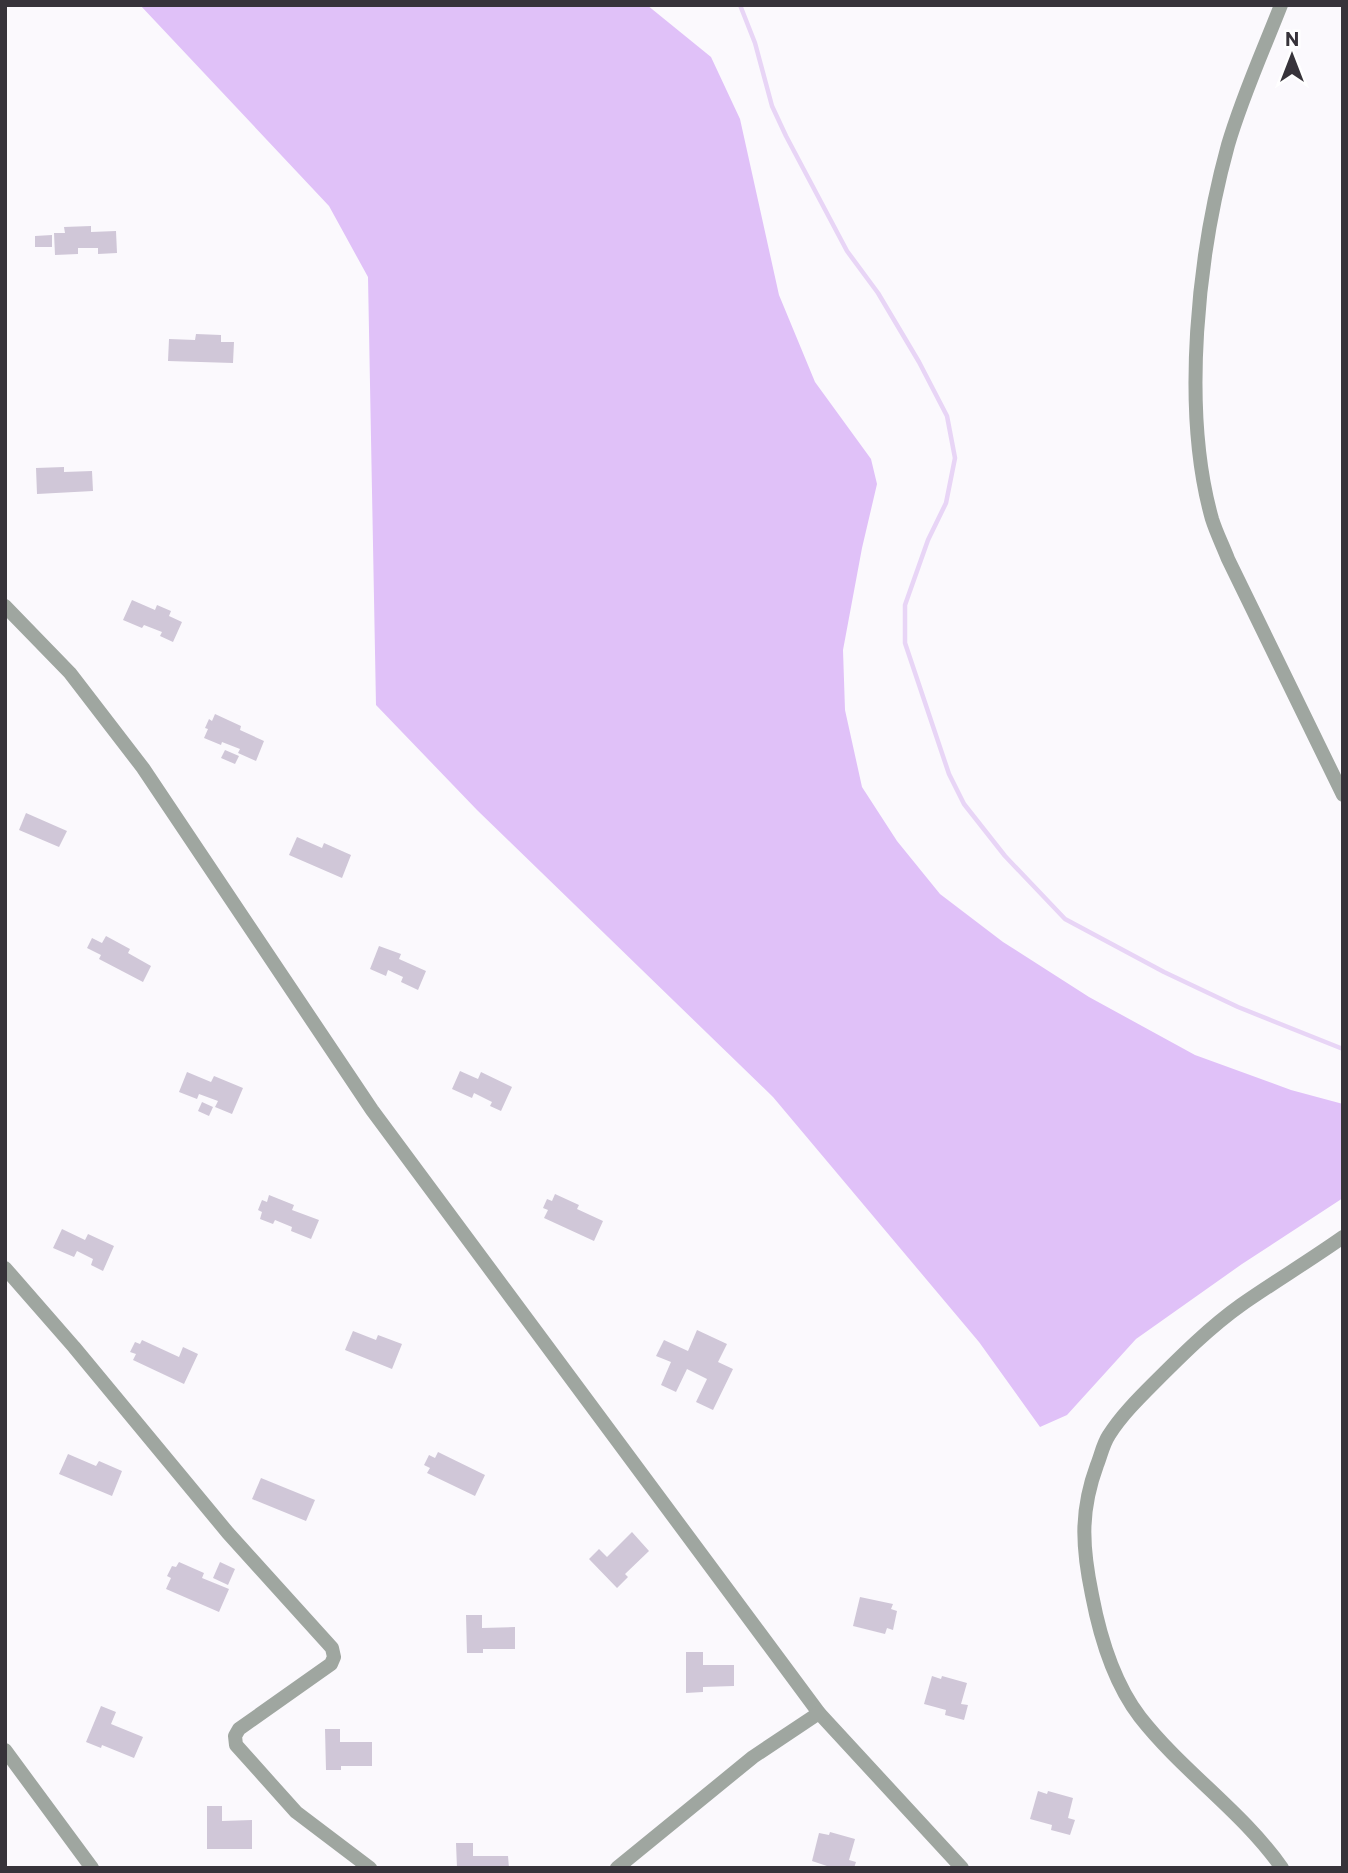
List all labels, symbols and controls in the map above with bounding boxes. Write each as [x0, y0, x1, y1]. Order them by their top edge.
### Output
north arrow [1257, 21, 1327, 91]
text: N [1285, 27, 1299, 50]

